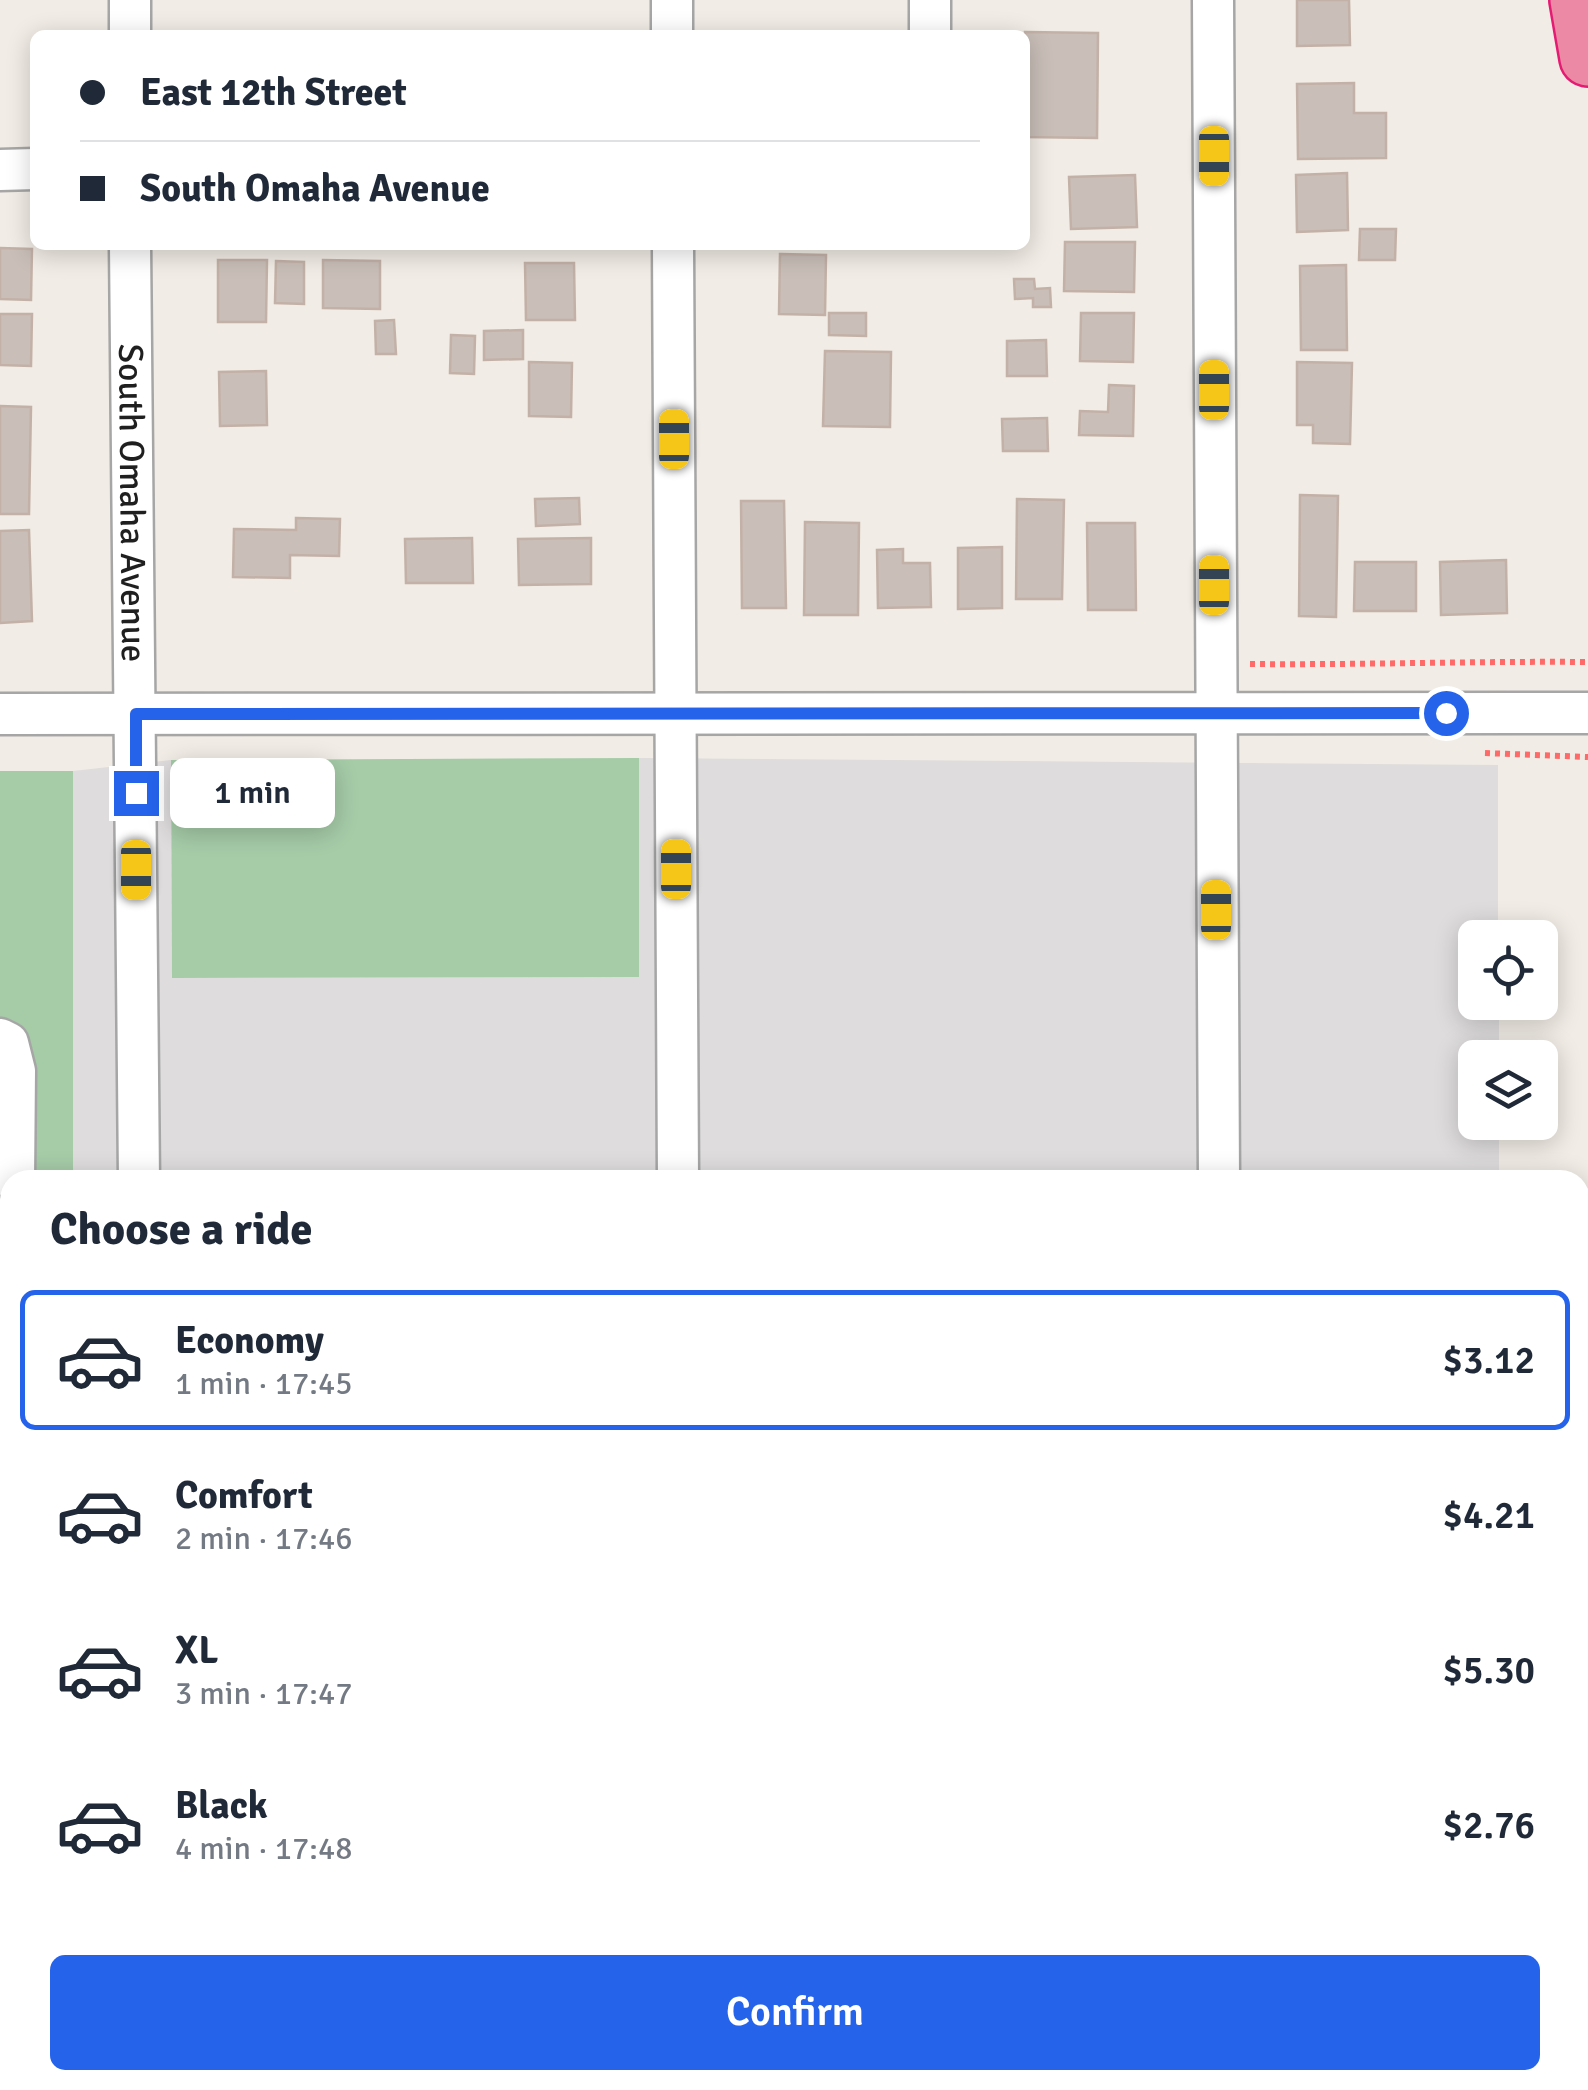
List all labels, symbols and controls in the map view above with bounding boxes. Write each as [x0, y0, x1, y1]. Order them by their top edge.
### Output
text: East 12th Street [140, 69, 407, 116]
car [1199, 126, 1229, 186]
text: South Omaha Avenue [140, 165, 490, 212]
street label: South Omaha Avenue [109, 344, 155, 662]
car [1199, 360, 1229, 420]
car [659, 409, 689, 469]
car [1199, 555, 1229, 615]
route start [1424, 691, 1469, 736]
callout: 1 min [171, 758, 336, 828]
route end [114, 771, 159, 816]
text: 1 min [214, 773, 291, 812]
car [661, 839, 691, 899]
car [121, 840, 151, 900]
car [1201, 880, 1231, 940]
map controls [1458, 920, 1558, 1140]
button: locate [1458, 920, 1558, 1020]
button: layers [1458, 1040, 1558, 1140]
text: Choose a ride [50, 1202, 313, 1257]
icon: car [55, 1315, 145, 1405]
text: Economy [175, 1317, 324, 1364]
text: $3.12 [1442, 1337, 1535, 1384]
text: 1 min · 17:45 [175, 1364, 353, 1403]
icon: car [55, 1470, 145, 1560]
text: Comfort [175, 1472, 313, 1519]
text: $4.21 [1442, 1492, 1535, 1539]
text: 2 min · 17:46 [175, 1519, 353, 1558]
icon: car [55, 1625, 145, 1715]
text: XL [175, 1627, 218, 1674]
text: $5.30 [1442, 1647, 1535, 1694]
text: 3 min · 17:47 [175, 1674, 353, 1713]
icon: car [55, 1780, 145, 1870]
text: Black [175, 1782, 268, 1829]
text: $2.76 [1442, 1802, 1535, 1849]
text: 4 min · 17:48 [175, 1829, 353, 1868]
button: Confirm [50, 1955, 1540, 2070]

